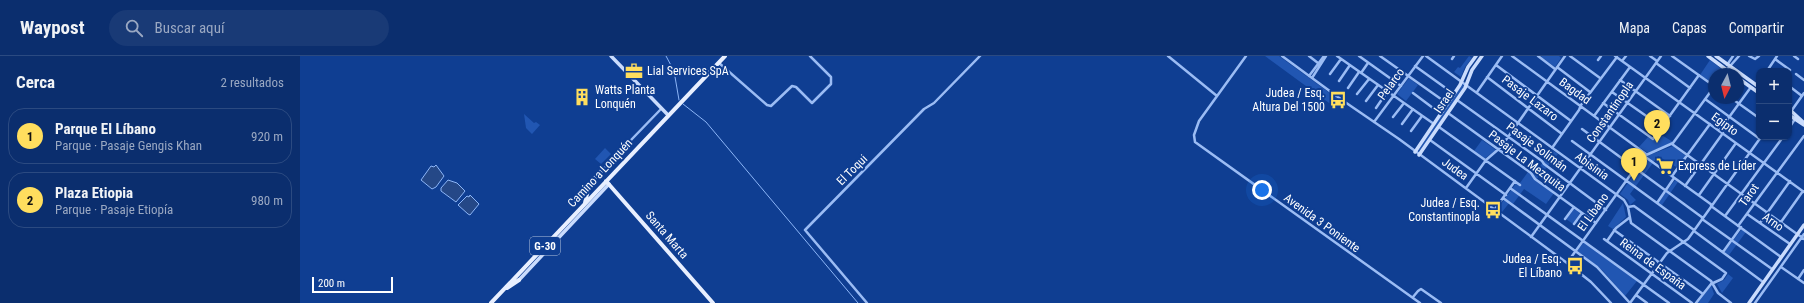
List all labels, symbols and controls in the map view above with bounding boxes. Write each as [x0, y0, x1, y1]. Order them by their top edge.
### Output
search box [109, 10, 389, 46]
text: Waypost [20, 16, 85, 39]
icon: search [123, 17, 145, 39]
text: Buscar aquí [155, 19, 224, 37]
text: Mapa [1619, 20, 1650, 36]
text: Capas [1672, 20, 1707, 36]
text: Compartir [1729, 20, 1784, 36]
office icon: Lial Services SpA [624, 61, 644, 81]
place label: Lial Services SpA [647, 64, 729, 78]
street label: Pelarco [1375, 65, 1407, 103]
north arrow [1708, 68, 1744, 104]
map controls [1756, 68, 1792, 140]
button: + [1756, 68, 1792, 104]
text: Cerca [16, 72, 55, 92]
street label: Pasaje Lazaro [1499, 72, 1561, 124]
text: 2 resultados [220, 75, 284, 90]
street label: Bagdad [1556, 75, 1594, 107]
street label: Constantinopla [1584, 78, 1636, 145]
place label: Watts Planta Lonquén [595, 83, 656, 111]
place label: Judea / Esq. Altura Del 1500 [1252, 86, 1325, 114]
street label: Israel [1431, 86, 1457, 116]
building icon: Watts Planta Lonquén [572, 87, 592, 107]
bus stop icon: Judea / Esq. Altura Del 1500 [1328, 90, 1348, 110]
button: − [1756, 104, 1792, 140]
pin: 2 [1644, 110, 1670, 143]
street label: Egipto [1709, 110, 1741, 138]
street label: Pasaje Solimán [1504, 119, 1570, 175]
text: Parque El Líbano [55, 120, 156, 138]
street label: Pasaje La Mezquita [1486, 128, 1568, 195]
text: 1 [27, 129, 33, 144]
text: 920 m [251, 129, 283, 144]
street label: Camino a Lonquén [565, 136, 635, 210]
text: Parque · Pasaje Gengis Khan [55, 138, 202, 153]
pin: 1 [1621, 148, 1647, 181]
street label: Abisinia [1572, 149, 1612, 183]
street label: El Toqui [834, 152, 870, 188]
street label: Judea [1439, 155, 1471, 183]
supermarket icon: Express de Líder [1655, 156, 1675, 176]
place label: Express de Líder [1678, 159, 1756, 173]
your location [1252, 180, 1272, 200]
street label: Tarot [1736, 181, 1762, 209]
text: Plaza Etiopia [55, 184, 133, 202]
street label: El Líbano [1575, 190, 1611, 234]
street label: Avenida 3 Poniente [1281, 191, 1363, 256]
text: 2 [27, 193, 33, 208]
text: 980 m [251, 193, 283, 208]
place label: Judea / Esq. Constantinopla [1408, 196, 1480, 224]
bus stop icon: Judea / Esq. Constantinopla [1483, 200, 1503, 220]
text: Parque · Pasaje Etiopía [55, 202, 173, 217]
street label: Santa Marta [643, 209, 691, 262]
street label: Arno [1760, 210, 1786, 234]
street label: Reina de España [1617, 235, 1689, 293]
road number: G-30 [530, 237, 560, 255]
place label: Judea / Esq. El Líbano [1503, 252, 1562, 280]
bus stop icon: Judea / Esq. El Líbano [1565, 256, 1585, 276]
scale bar [312, 275, 393, 294]
text: 200 m [318, 277, 345, 290]

